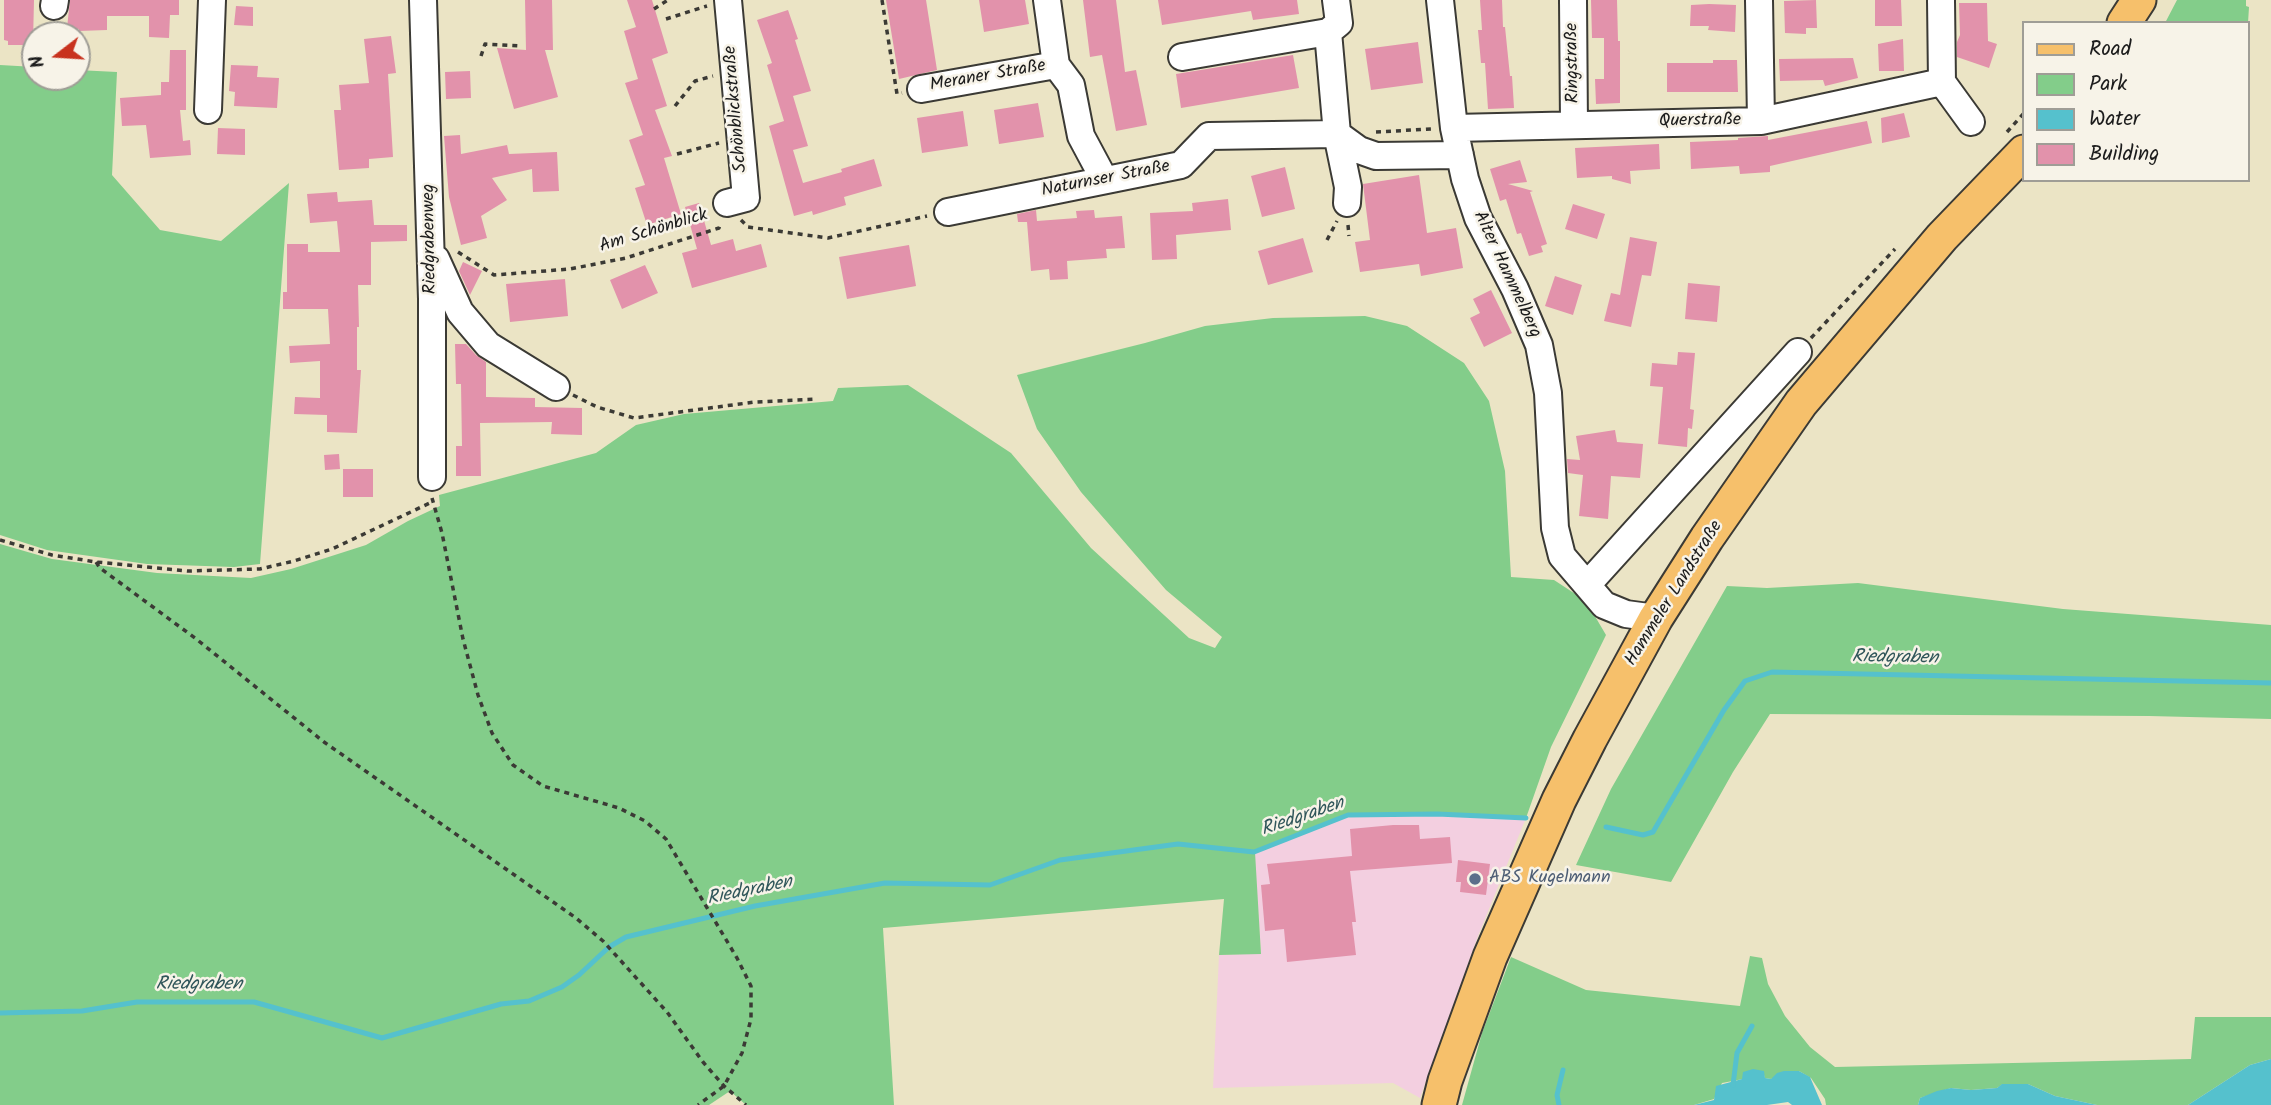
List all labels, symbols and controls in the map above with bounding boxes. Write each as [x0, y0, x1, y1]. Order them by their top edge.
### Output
north arrow [21, 21, 91, 91]
legend [2022, 21, 2250, 182]
street label: Ringstraße [1562, 23, 1586, 103]
text: Road [2089, 33, 2131, 66]
street label: Schönblickstraße [721, 45, 753, 173]
text: N [22, 51, 54, 72]
street label: Meraner Straße [928, 56, 1048, 98]
text: Park [2089, 68, 2127, 101]
text: Water [2089, 103, 2140, 136]
street label: Querstraße [1659, 110, 1741, 134]
text: Building [2089, 138, 2159, 171]
street label: Naturnser Straße [1040, 157, 1172, 203]
street label: Riedgrabenweg [419, 183, 443, 295]
street label: Am Schönblick [597, 205, 711, 259]
street label: Alter Hammelberg [1467, 208, 1545, 342]
street label: Hammeler Landstraße [1621, 517, 1729, 671]
water label: Riedgraben [1852, 647, 1938, 671]
water label: Riedgraben [1258, 793, 1348, 843]
place label: ABS Kugelmann [1489, 868, 1610, 890]
marker: ABS Kugelmann [1467, 871, 1483, 887]
water label: Riedgraben [705, 872, 795, 912]
water label: Riedgraben [156, 975, 242, 997]

